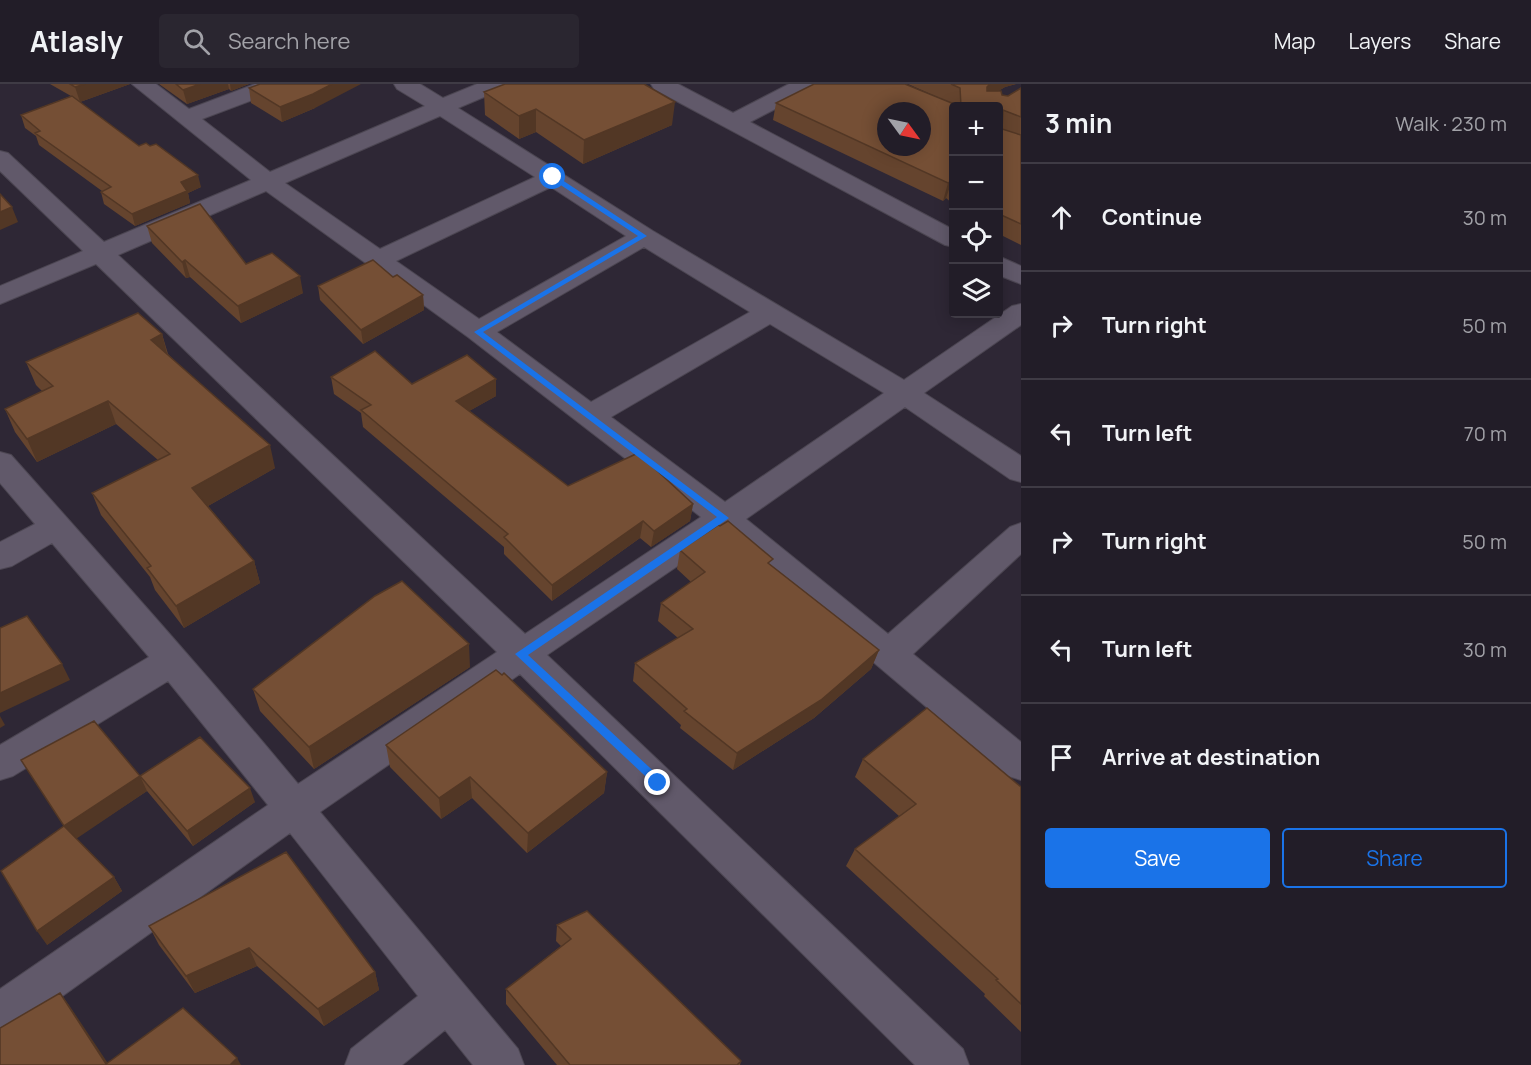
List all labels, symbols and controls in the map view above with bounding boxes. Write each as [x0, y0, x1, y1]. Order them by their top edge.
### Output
search box [159, 14, 579, 68]
text: Atlasly [30, 22, 123, 60]
icon: search [180, 25, 213, 58]
text: Search here [228, 26, 350, 56]
text: Map [1274, 27, 1315, 55]
text: Layers [1348, 27, 1411, 55]
text: Share [1444, 27, 1501, 55]
north arrow [877, 102, 931, 156]
map controls [949, 102, 1003, 318]
button: + [949, 102, 1003, 156]
text: 3 min [1045, 105, 1112, 141]
text: Walk · 230 m [1395, 110, 1507, 137]
button: − [949, 156, 1003, 210]
route start [539, 163, 565, 189]
icon: ahead [1045, 201, 1078, 234]
text: Continue [1102, 202, 1202, 232]
text: 30 m [1463, 204, 1507, 231]
button: locate [949, 210, 1003, 264]
button: layers [949, 264, 1003, 318]
icon: right [1045, 309, 1078, 342]
text: Turn right [1102, 310, 1207, 340]
text: 50 m [1462, 312, 1507, 339]
icon: left [1045, 417, 1078, 450]
text: Turn left [1102, 418, 1192, 448]
text: 70 m [1464, 420, 1507, 447]
icon: right [1045, 525, 1078, 558]
text: Turn right [1102, 526, 1207, 556]
text: 50 m [1462, 528, 1507, 555]
icon: left [1045, 633, 1078, 666]
text: Turn left [1102, 634, 1192, 664]
text: 30 m [1463, 636, 1507, 663]
icon: arrive [1045, 741, 1078, 774]
text: Arrive at destination [1102, 742, 1320, 772]
route end [644, 769, 670, 795]
button: Save [1045, 828, 1270, 888]
button: Share [1282, 828, 1507, 888]

